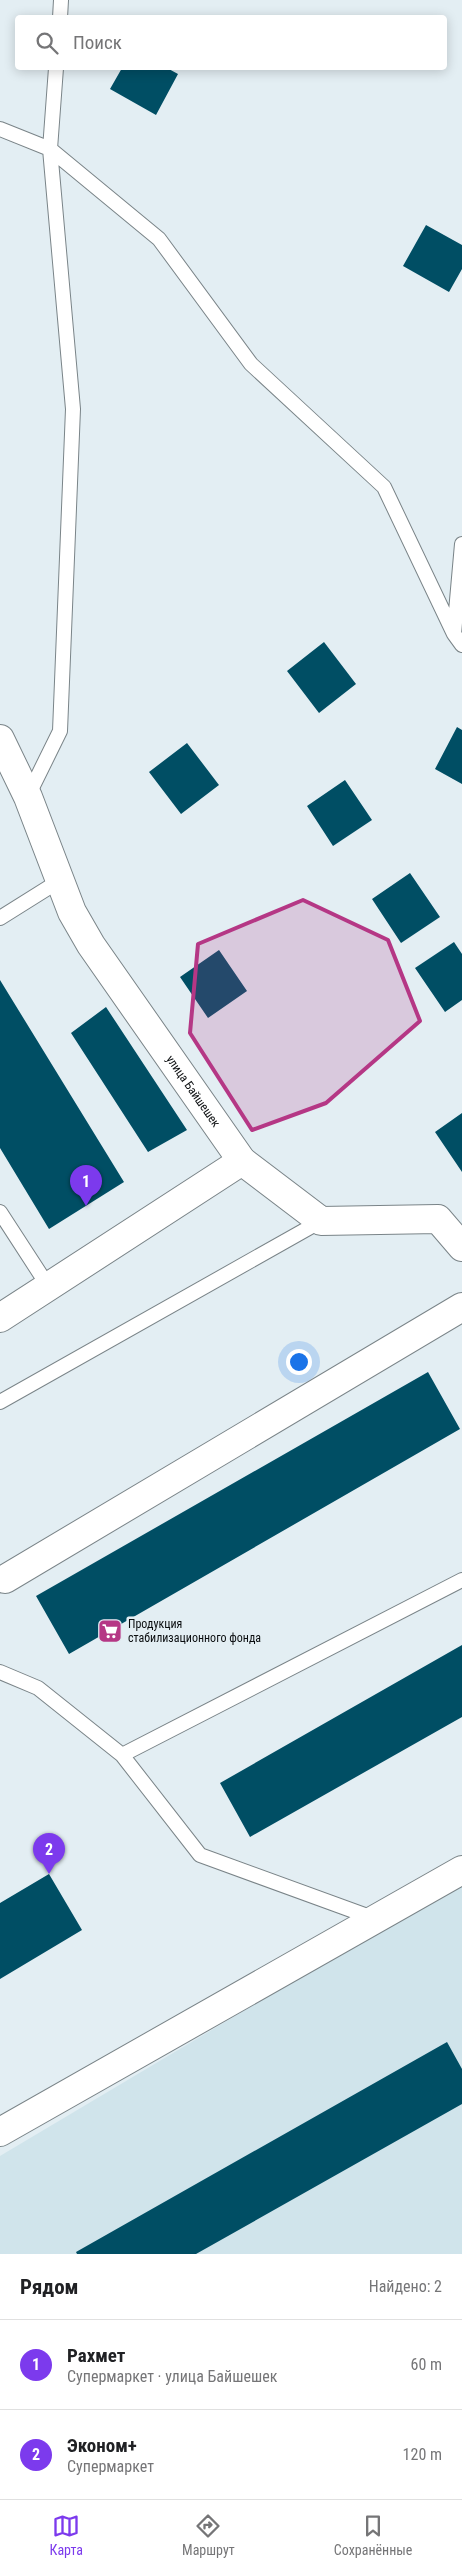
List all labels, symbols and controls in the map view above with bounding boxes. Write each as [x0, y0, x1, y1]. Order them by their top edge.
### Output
search box [15, 15, 447, 70]
icon: search [33, 29, 61, 57]
text: Поиск [73, 31, 122, 54]
street label: улица Байшешек [163, 1053, 223, 1130]
pin: 1 [70, 1165, 102, 1206]
your location [286, 1349, 312, 1375]
place label: Продукция стабилизационного фонда [128, 1617, 261, 1645]
supermarket icon: Продукция стабилизационного фонда [97, 1618, 123, 1644]
pin: 2 [33, 1833, 65, 1874]
text: Рядом [20, 2275, 79, 2299]
text: Найдено: 2 [369, 2277, 442, 2296]
text: Рахмет [67, 2344, 125, 2367]
text: 1 [32, 2355, 40, 2374]
text: 60 m [410, 2355, 442, 2374]
text: Супермаркет · улица Байшешек [67, 2367, 277, 2386]
text: Эконом+ [67, 2434, 137, 2457]
text: 2 [32, 2445, 40, 2464]
text: 120 m [403, 2445, 442, 2464]
text: Супермаркет [67, 2457, 154, 2476]
tab: Карта [50, 2512, 83, 2558]
tab: Маршрут [182, 2512, 235, 2558]
tab: Сохранённые [334, 2512, 412, 2558]

